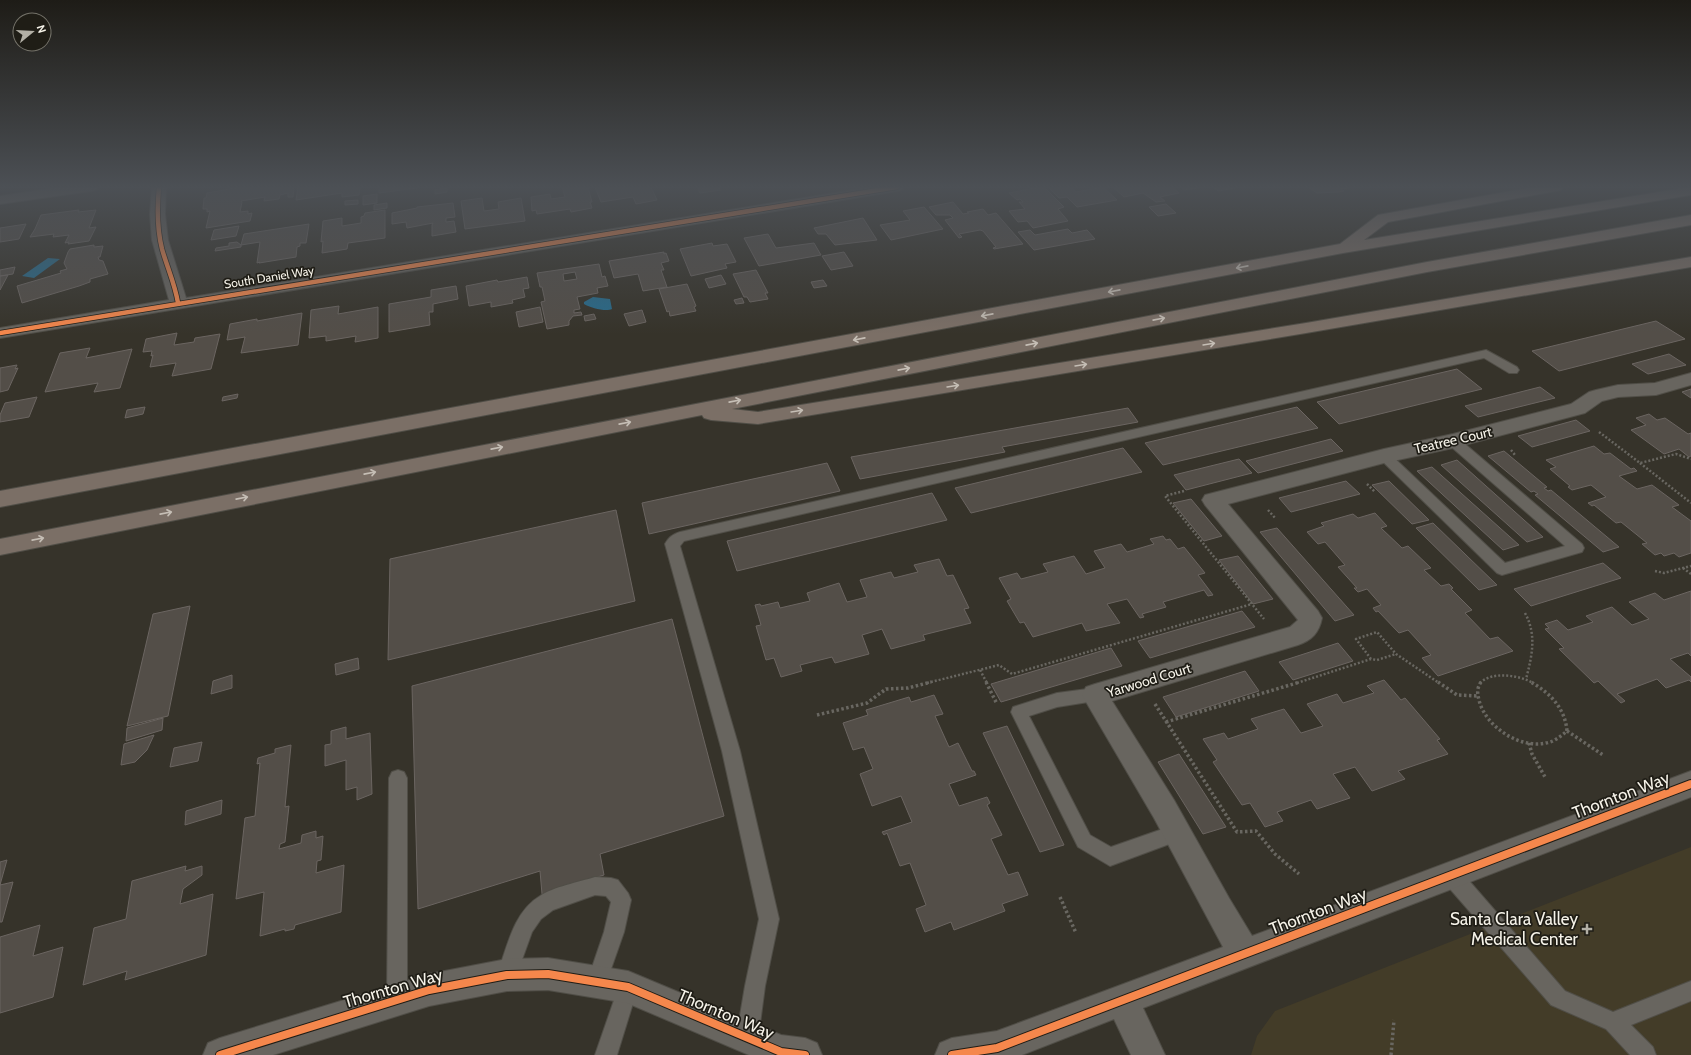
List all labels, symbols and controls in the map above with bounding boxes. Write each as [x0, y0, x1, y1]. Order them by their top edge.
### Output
north arrow [12, 12, 52, 52]
text: N [34, 23, 49, 35]
street label: South Daniel Way [223, 262, 315, 292]
one-way arrow [1236, 263, 1249, 271]
one-way arrow [1108, 287, 1121, 295]
one-way arrow [981, 311, 994, 319]
one-way arrow [1152, 315, 1165, 323]
one-way arrow [853, 335, 866, 343]
one-way arrow [1025, 339, 1038, 347]
one-way arrow [1202, 339, 1215, 347]
one-way arrow [1074, 360, 1087, 368]
one-way arrow [897, 364, 910, 372]
one-way arrow [946, 382, 959, 390]
one-way arrow [728, 397, 741, 405]
one-way arrow [790, 407, 803, 415]
one-way arrow [618, 419, 631, 427]
street label: Teatree Court [1412, 422, 1494, 458]
one-way arrow [490, 444, 503, 452]
one-way arrow [363, 469, 376, 477]
one-way arrow [235, 494, 248, 502]
one-way arrow [159, 509, 172, 517]
one-way arrow [31, 535, 44, 543]
street label: Yarwood Court [1104, 659, 1194, 702]
street label: Thornton Way [1570, 767, 1673, 823]
street label: Thornton Way [1267, 883, 1370, 939]
place label: Santa Clara Valley Medical Center [1450, 909, 1579, 949]
marker: Santa Clara Valley Medical Center [1581, 923, 1593, 935]
street label: Thornton Way [341, 964, 445, 1012]
street label: Thornton Way [675, 985, 777, 1043]

